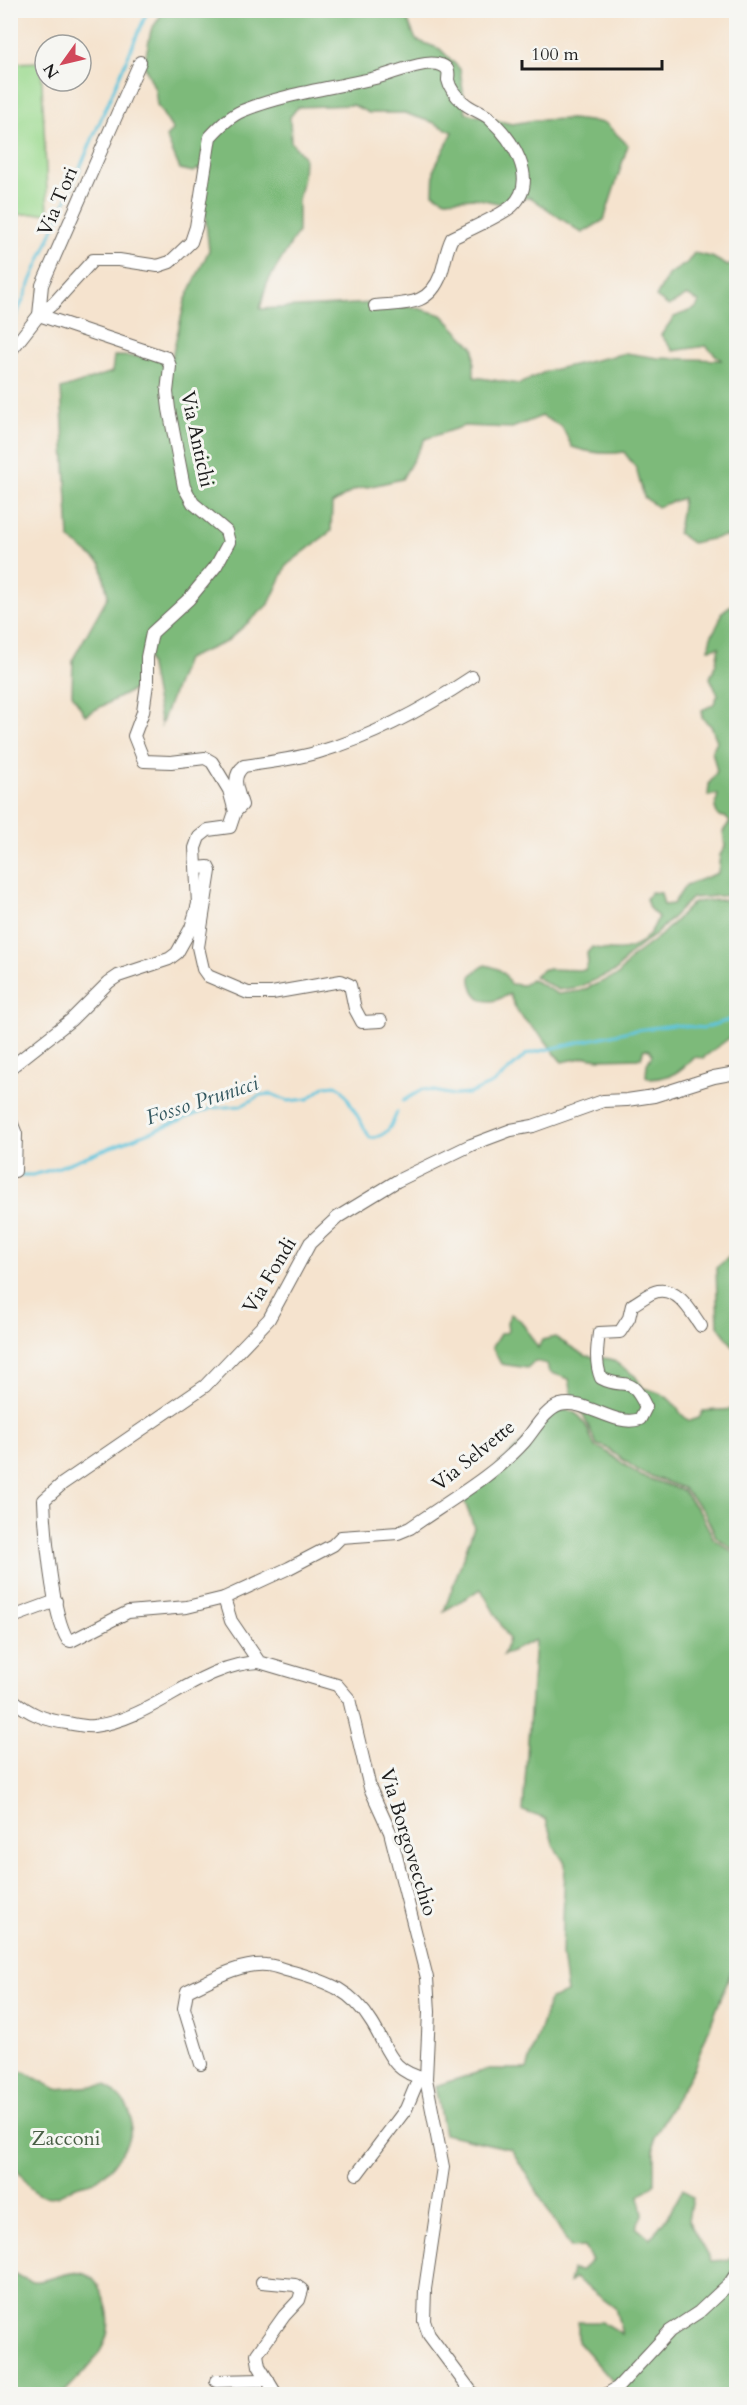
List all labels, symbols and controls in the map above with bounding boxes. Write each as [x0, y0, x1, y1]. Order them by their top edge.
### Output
north arrow [33, 33, 93, 93]
scale bar [522, 33, 662, 71]
text: 100 m [531, 42, 579, 67]
text: N [38, 59, 64, 83]
street label: Via Tori [31, 162, 84, 240]
street label: Via Antichi [174, 389, 221, 490]
water label: Fosso Prunicci [142, 1069, 262, 1132]
street label: Via Fondi [236, 1232, 303, 1318]
street label: Via Selvette [426, 1414, 520, 1497]
street label: Via Borgovecchio [373, 1765, 444, 1919]
park label: Zacconi [32, 2125, 101, 2152]

